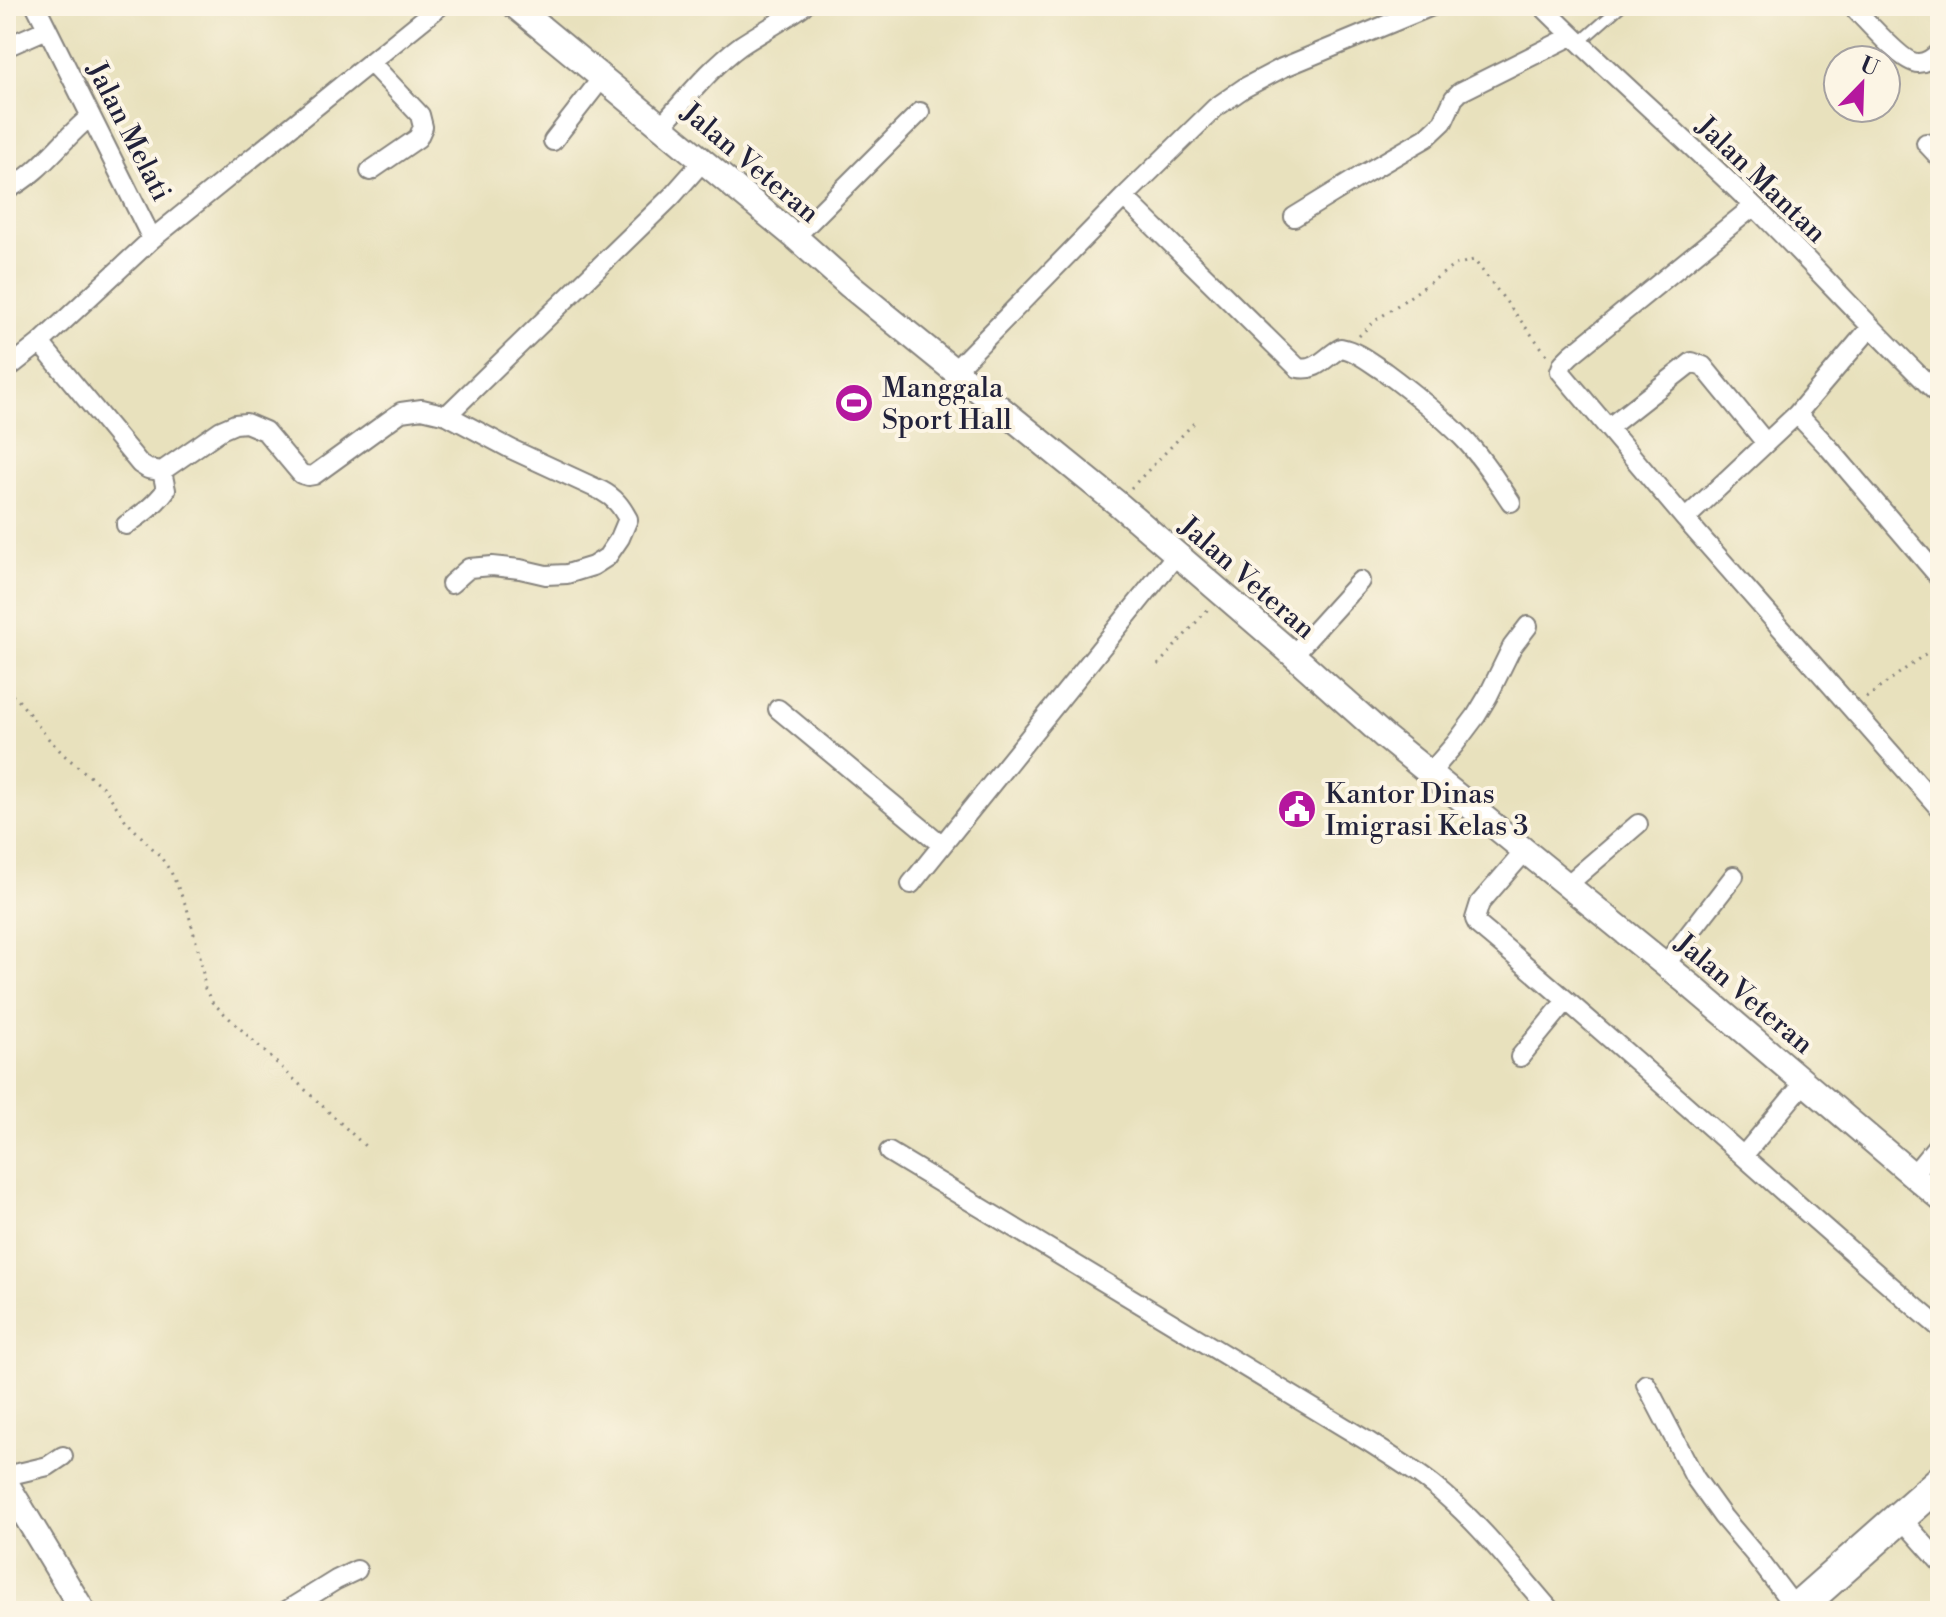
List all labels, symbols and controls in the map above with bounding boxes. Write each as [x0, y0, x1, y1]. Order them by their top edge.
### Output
north arrow [1822, 44, 1902, 124]
text: U [1856, 51, 1882, 83]
street label: Jalan Melati [78, 55, 179, 207]
street label: Jalan Veteran [673, 95, 826, 231]
street label: Jalan Mantan [1688, 109, 1834, 251]
place label: Manggala Sport Hall [882, 371, 1012, 438]
sports icon: Manggala Sport Hall [833, 382, 875, 424]
street label: Jalan Veteran [1171, 509, 1323, 647]
place label: Kantor Dinas Imigrasi Kelas 3 [1325, 777, 1528, 844]
public building icon: Kantor Dinas Imigrasi Kelas 3 [1276, 788, 1318, 830]
street label: Jalan Veteran [1667, 926, 1820, 1062]

